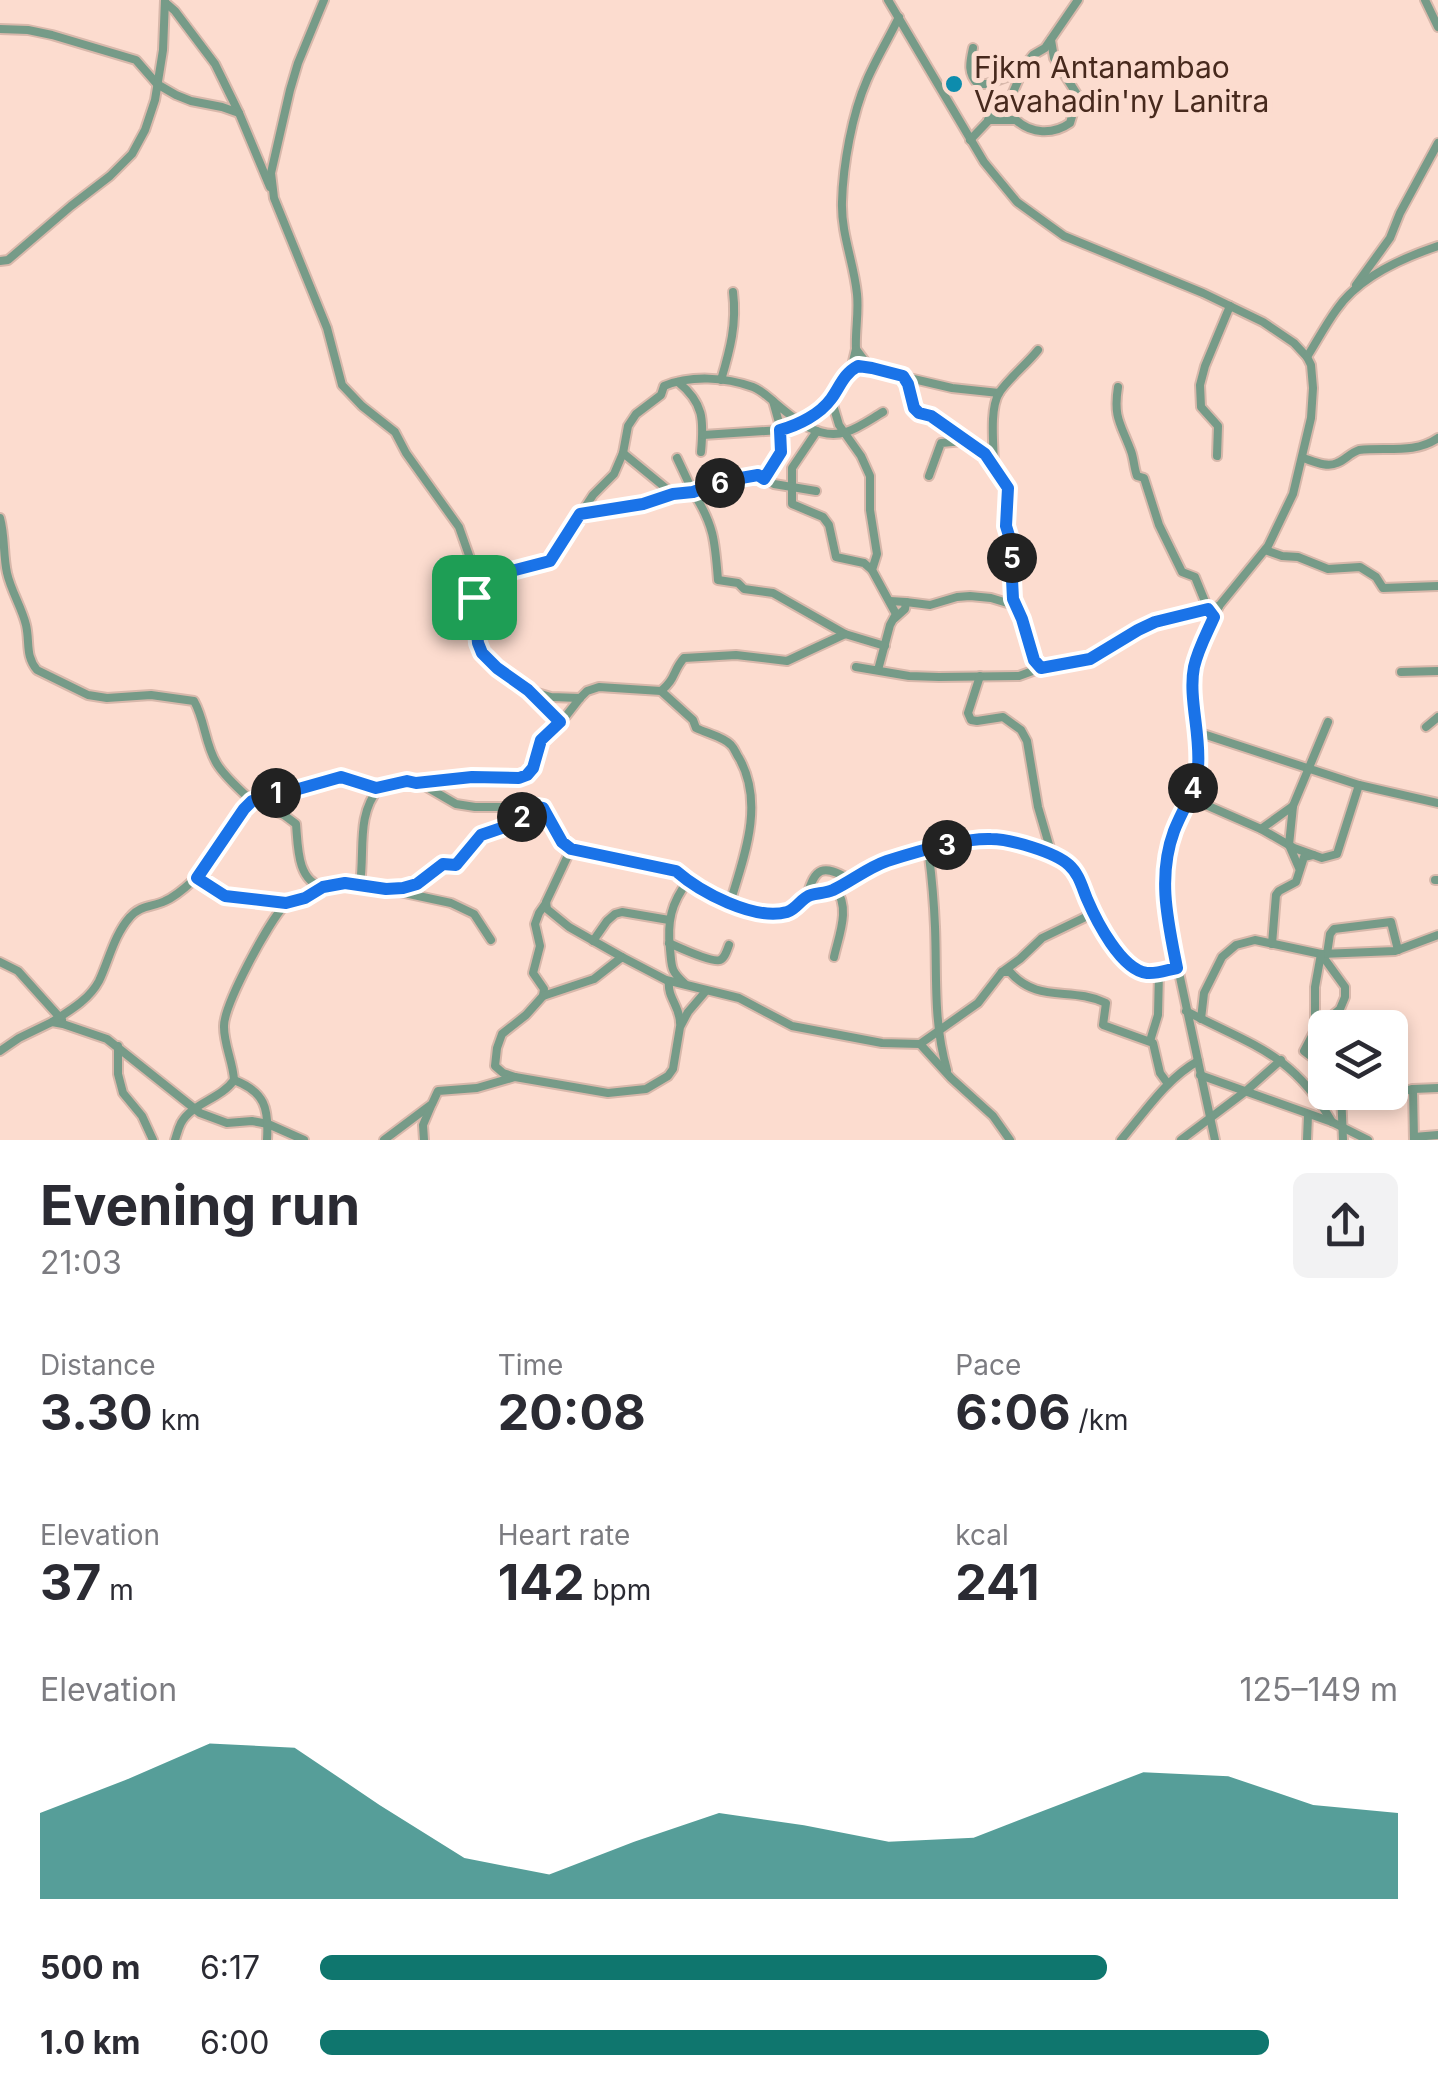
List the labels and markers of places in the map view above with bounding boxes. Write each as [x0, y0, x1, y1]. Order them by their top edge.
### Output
place label: Fjkm Antanambao Vavahadin'ny Lanitra [974, 49, 1269, 119]
marker: Fjkm Antanambao Vavahadin'ny Lanitra [943, 73, 965, 95]
pin: 6 [695, 458, 745, 508]
pin: 5 [987, 533, 1037, 583]
pin [432, 555, 517, 640]
pin: 4 [1168, 763, 1218, 813]
pin: 1 [251, 768, 301, 818]
pin: 2 [497, 792, 547, 842]
pin: 3 [922, 820, 972, 870]

